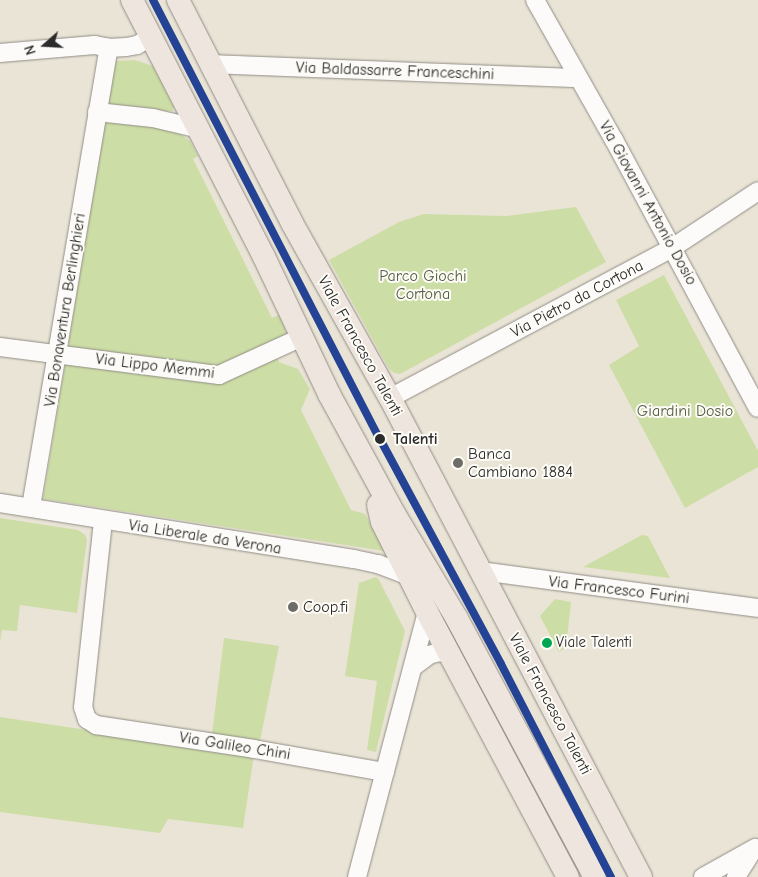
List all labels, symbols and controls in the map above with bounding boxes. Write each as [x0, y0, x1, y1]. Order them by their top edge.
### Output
north arrow [20, 20, 70, 70]
text: N [21, 43, 40, 57]
street label: Via Baldassarre Franceschini [295, 58, 495, 84]
street label: Via Giovanni Antonio Dosio [595, 118, 701, 288]
street label: Via Bonaventura Berlinghieri [40, 212, 90, 408]
street label: Via Pietro da Cortona [507, 256, 647, 342]
park label: Parco Giochi Cortona [379, 266, 467, 304]
street label: Viale Francesco Talenti [313, 273, 407, 419]
street label: Via Lippo Memmi [94, 349, 216, 383]
park label: Giardini Dosio [637, 401, 733, 421]
place label: Talenti [393, 429, 438, 449]
marker: Talenti [371, 430, 389, 448]
place label: Banca Cambiano 1884 [468, 444, 573, 482]
marker: Banca Cambiano 1884 [452, 457, 464, 469]
street label: Via Liberale da Verona [127, 515, 283, 559]
street label: Via Francesco Furini [547, 572, 691, 608]
place label: Coop.fi [303, 597, 348, 617]
marker: Coop.fi [287, 601, 299, 613]
street label: Viale Francesco Talenti [505, 630, 595, 778]
place label: Viale Talenti [556, 634, 632, 652]
marker: Viale Talenti [542, 638, 552, 648]
street label: Via Galileo Chini [178, 728, 292, 764]

